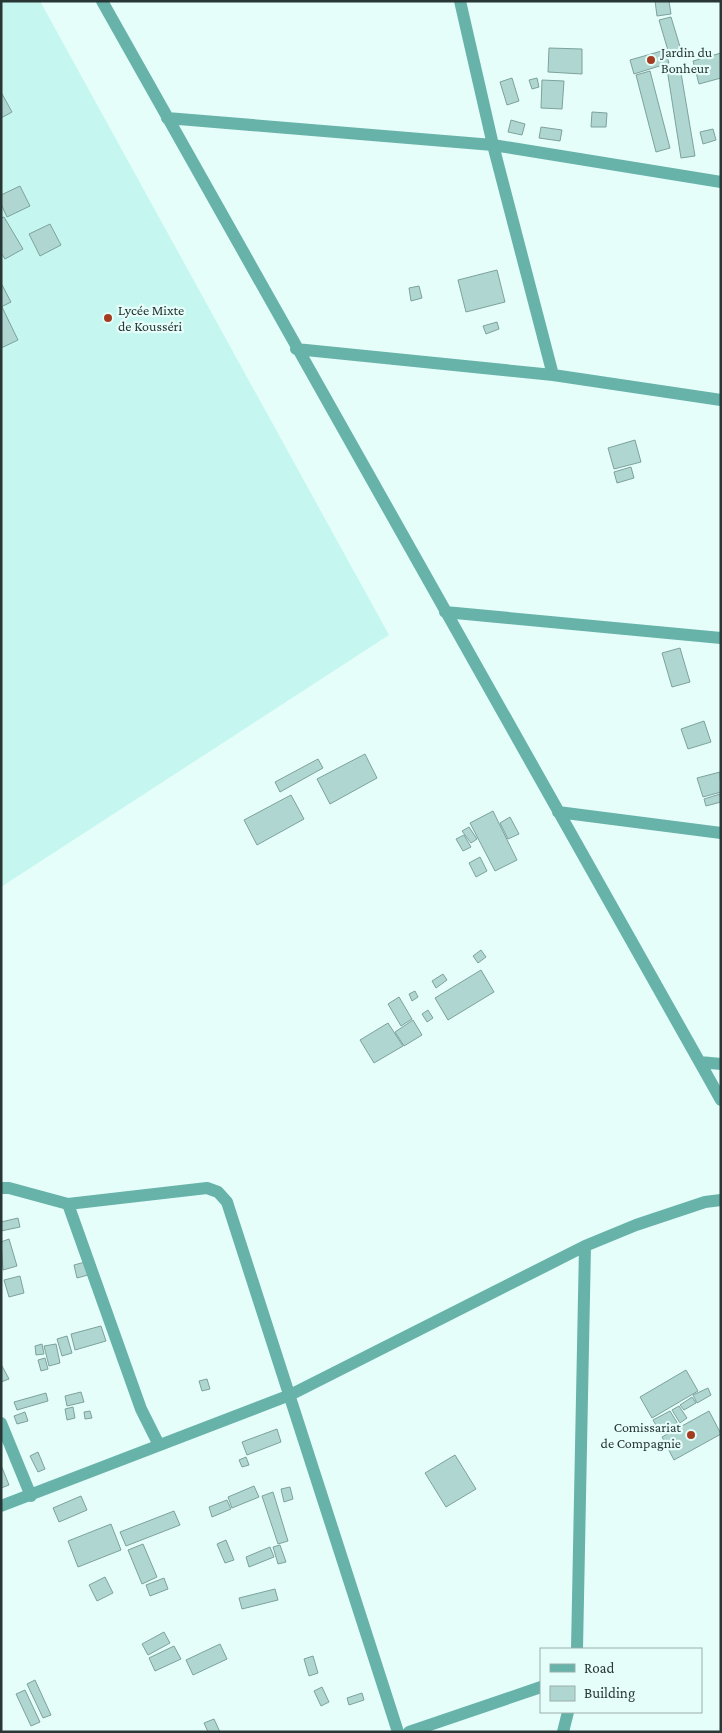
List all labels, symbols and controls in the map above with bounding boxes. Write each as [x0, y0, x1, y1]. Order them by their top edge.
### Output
place label: Jardin du Bonheur [659, 44, 713, 76]
marker: Jardin du Bonheur [645, 54, 657, 66]
place label: Lycée Mixte de Kousséri [118, 302, 184, 334]
marker: Lycée Mixte de Kousséri [102, 312, 114, 324]
place label: Comissariat de Compagnie [601, 1419, 681, 1451]
marker: Comissariat de Compagnie [685, 1429, 697, 1441]
legend [540, 1648, 702, 1713]
text: Road [584, 1660, 615, 1676]
text: Building [584, 1685, 635, 1702]

